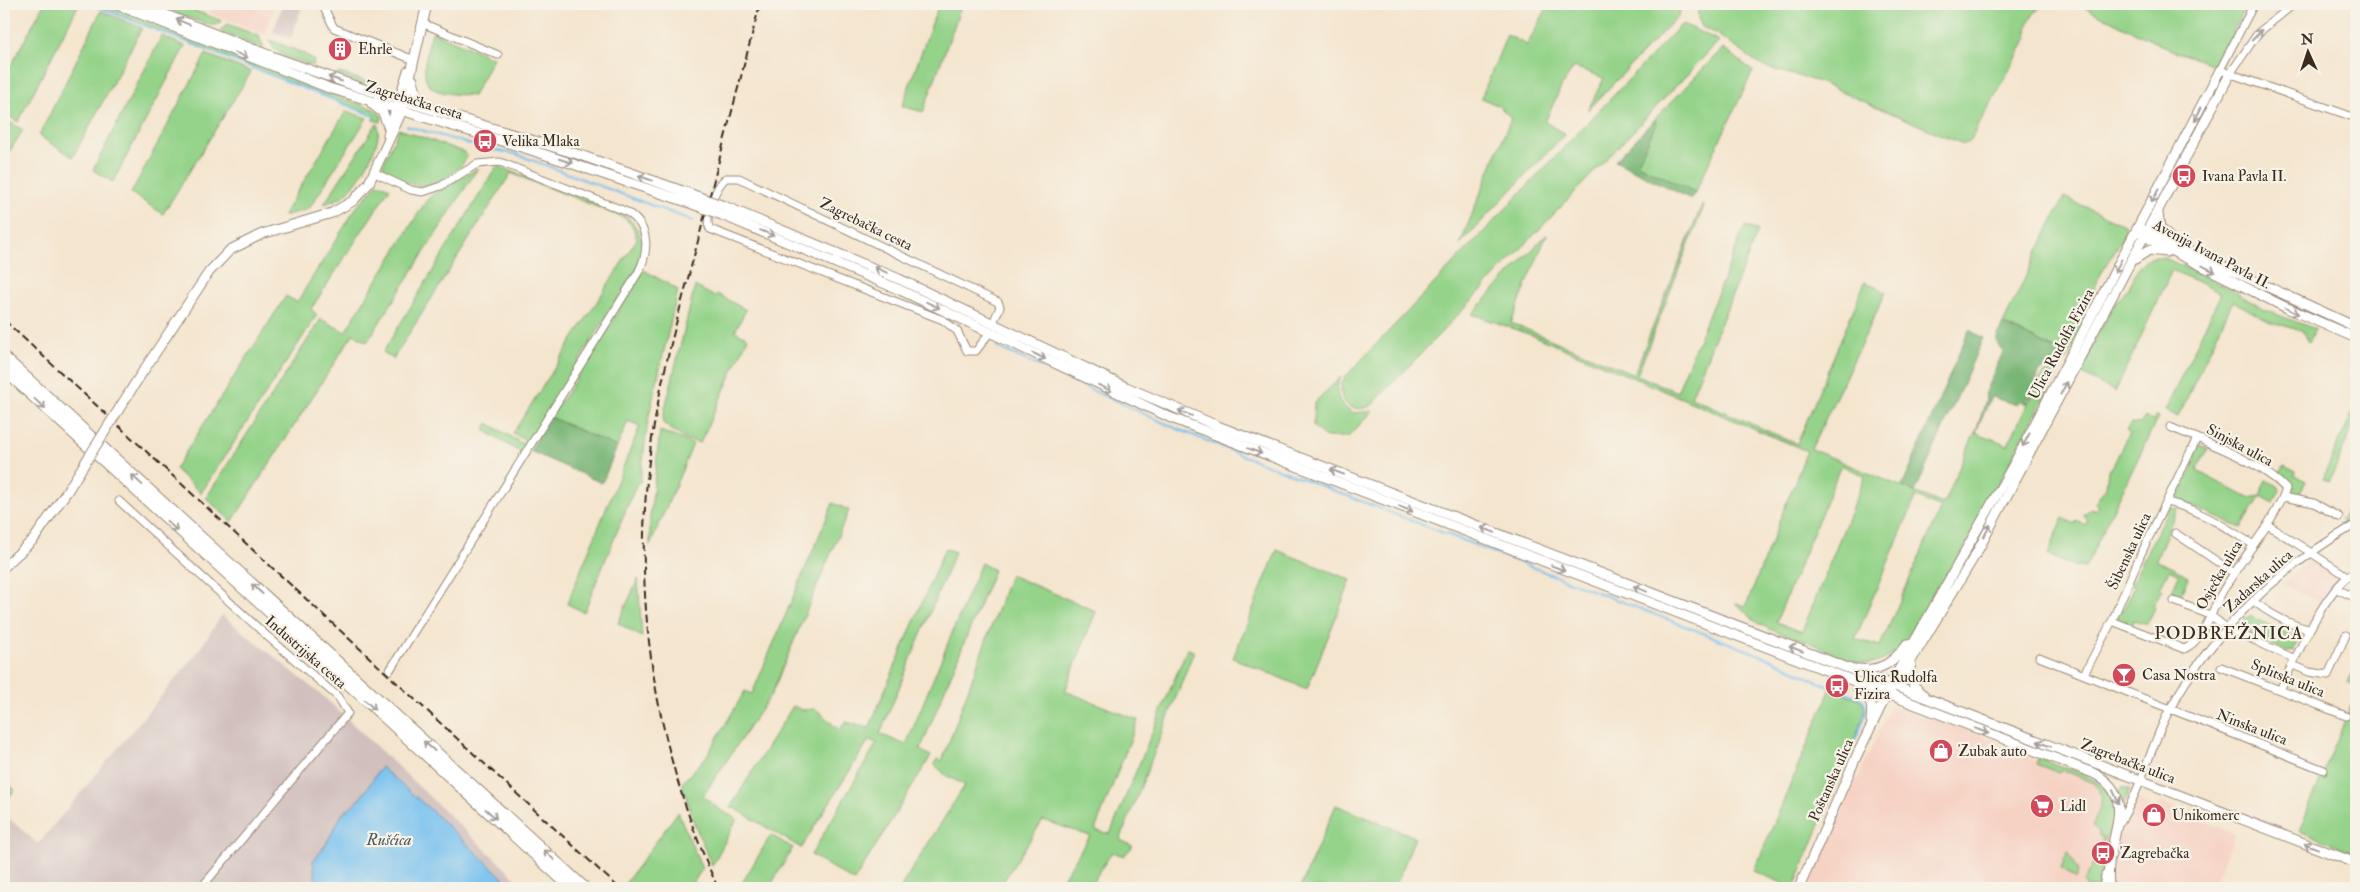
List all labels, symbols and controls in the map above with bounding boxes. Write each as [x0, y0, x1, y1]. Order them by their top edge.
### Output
one-way arrow [176, 17, 192, 26]
one-way arrow [2251, 28, 2263, 41]
north arrow [2282, 28, 2332, 78]
text: N [2300, 31, 2315, 48]
building icon: Ehrle [327, 36, 353, 62]
place label: Ehrle [358, 40, 392, 59]
one-way arrow [233, 50, 248, 60]
one-way arrow [328, 74, 344, 84]
street label: Zagrebačka cesta [363, 77, 466, 125]
one-way arrow [2193, 106, 2202, 121]
bus stop icon: Velika Mlaka [472, 128, 498, 154]
place label: Velika Mlaka [502, 132, 580, 151]
one-way arrow [558, 157, 574, 166]
bus stop icon: Ivana Pavla II. [2171, 163, 2197, 189]
place label: Ivana Pavla II. [2202, 167, 2286, 186]
one-way arrow [637, 173, 653, 182]
one-way arrow [2150, 188, 2160, 203]
street label: Zagrebačka cesta [816, 194, 916, 256]
street label: Avenija Ivana Pavla II. [2149, 215, 2274, 294]
one-way arrow [759, 229, 774, 238]
one-way arrow [2113, 259, 2123, 274]
one-way arrow [874, 265, 889, 275]
one-way arrow [2201, 265, 2216, 274]
street label: Ulica Rudolfa Fizira [2024, 285, 2099, 403]
one-way arrow [925, 300, 940, 310]
one-way arrow [2284, 306, 2299, 316]
one-way arrow [1031, 352, 1046, 361]
one-way arrow [2060, 381, 2069, 396]
one-way arrow [1097, 383, 1112, 393]
one-way arrow [33, 398, 46, 409]
one-way arrow [1178, 407, 1193, 416]
street label: Sinjska ulica [2203, 420, 2277, 471]
one-way arrow [2021, 432, 2031, 446]
one-way arrow [1247, 447, 1262, 456]
one-way arrow [1330, 467, 1345, 476]
one-way arrow [130, 474, 143, 486]
one-way arrow [1398, 505, 1413, 514]
street label: Šibenska ulica [2102, 508, 2156, 593]
one-way arrow [165, 520, 178, 532]
one-way arrow [1982, 524, 1992, 539]
one-way arrow [1481, 525, 1496, 535]
street label: Osječka ulica [2192, 536, 2247, 613]
street label: Zadarska ulica [2220, 545, 2297, 617]
one-way arrow [1550, 564, 1565, 573]
one-way arrow [250, 583, 263, 595]
one-way arrow [1633, 584, 1648, 593]
street label: Industrijska cesta [261, 612, 351, 694]
district label: PODBREŽNICA [2154, 621, 2304, 645]
one-way arrow [1789, 643, 1804, 653]
street label: Splitska ulica [2248, 655, 2328, 703]
bar icon: Casa Nostra [2111, 662, 2137, 688]
place label: Casa Nostra [2142, 666, 2216, 685]
place label: Ulica Rudolfa Fizira [1854, 668, 1938, 704]
bus stop icon: Ulica Rudolfa Fizira [1824, 673, 1850, 699]
one-way arrow [364, 699, 377, 711]
street label: Ninska ulica [2214, 705, 2291, 750]
one-way arrow [1974, 727, 1989, 736]
street label: Poštanska ulica [1805, 735, 1859, 825]
street label: Zagrebačka ulica [2078, 735, 2179, 789]
shop icon: Zubak auto [1928, 738, 1954, 764]
one-way arrow [2037, 739, 2052, 748]
one-way arrow [422, 740, 435, 751]
place label: Zubak auto [1958, 742, 2027, 761]
one-way arrow [2111, 789, 2121, 804]
supermarket icon: Lidl [2029, 793, 2055, 819]
place label: Lidl [2060, 797, 2086, 816]
shop icon: Unikomerc [2141, 802, 2167, 828]
place label: Unikomerc [2172, 806, 2240, 825]
one-way arrow [484, 808, 497, 820]
water label: Rušćica [366, 830, 411, 850]
bus stop icon: Zagrebačka [2090, 840, 2116, 866]
one-way arrow [2304, 840, 2319, 850]
place label: Zagrebačka [2120, 844, 2190, 863]
one-way arrow [543, 849, 556, 861]

